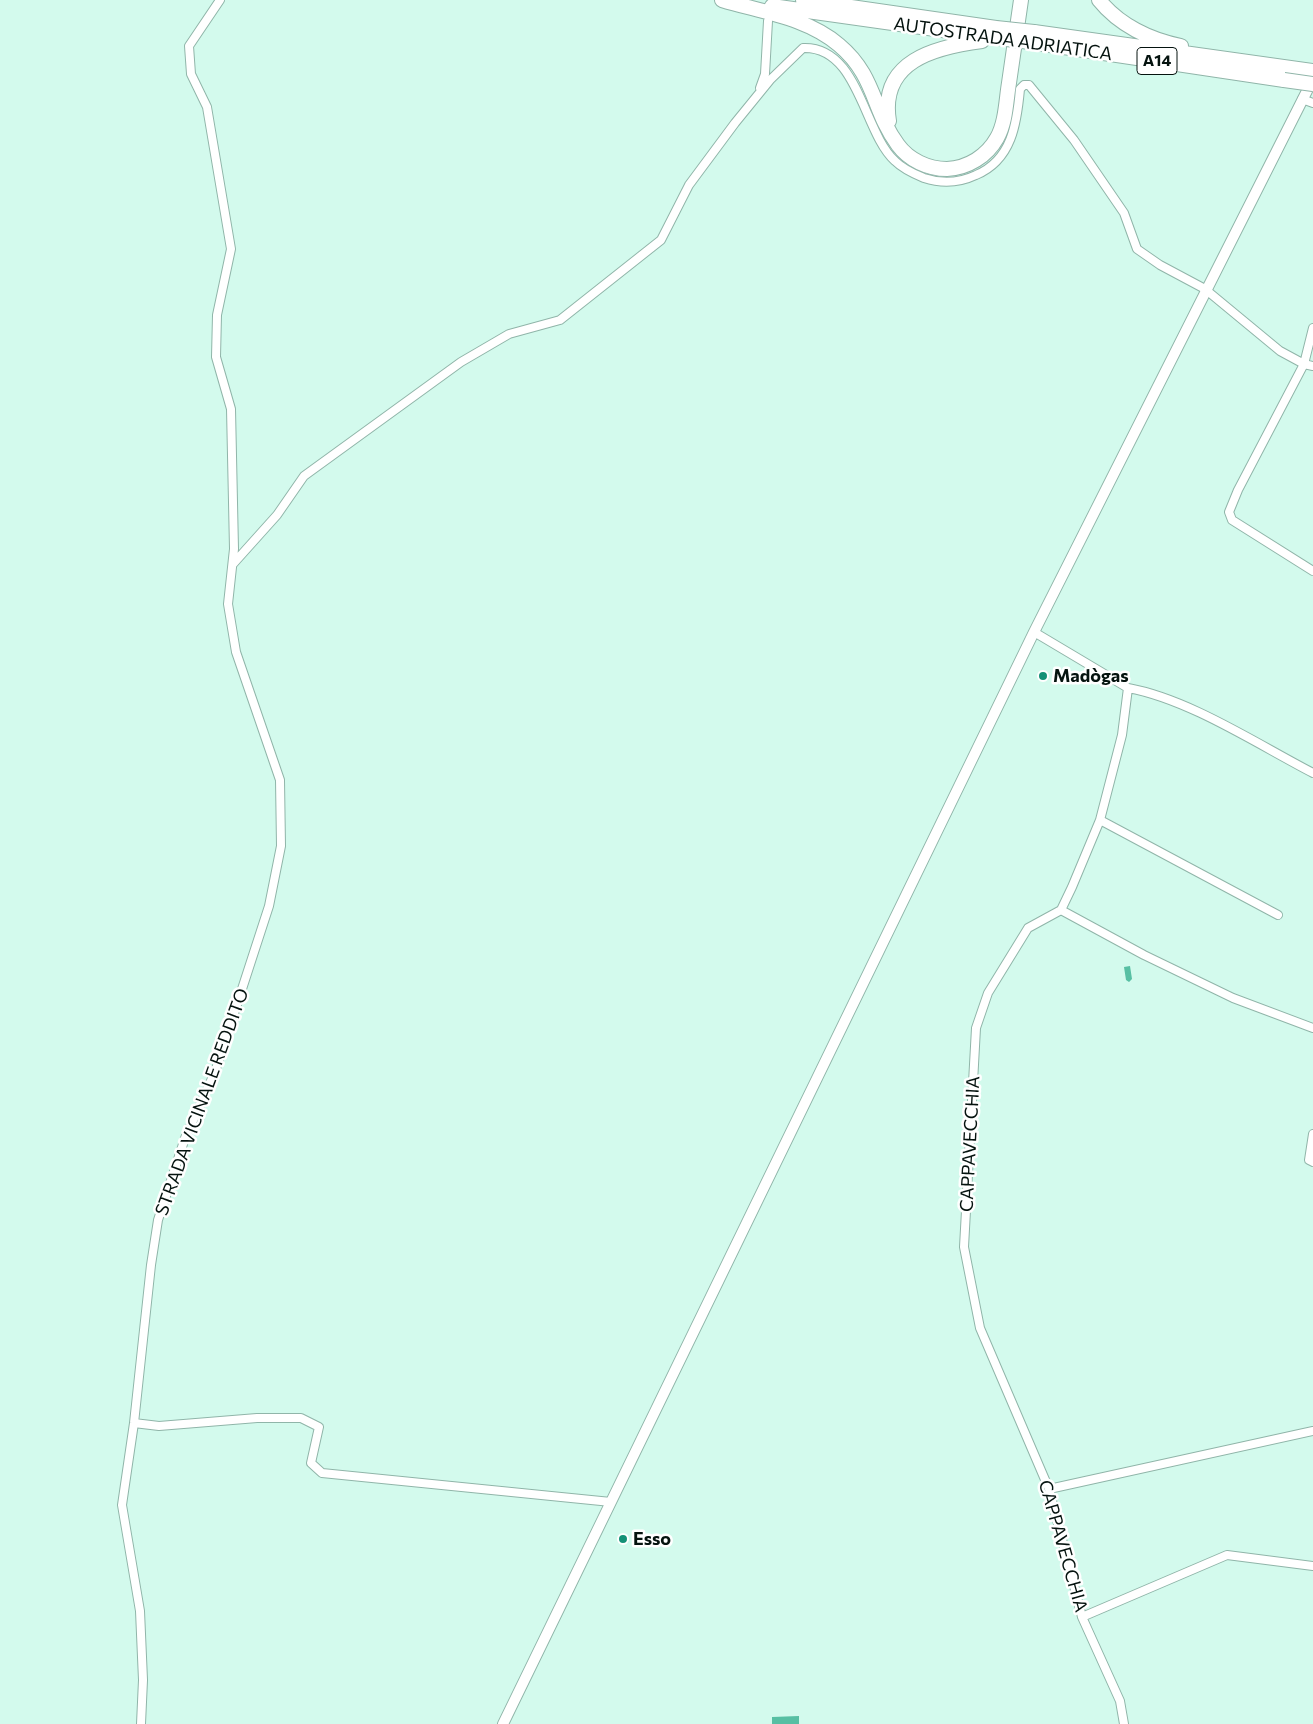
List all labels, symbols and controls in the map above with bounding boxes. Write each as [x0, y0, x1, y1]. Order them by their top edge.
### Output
street label: AUTOSTRADA ADRIATICA [892, 13, 1114, 65]
road number: A14 [1137, 48, 1177, 74]
place label: Madògas [1053, 665, 1129, 687]
marker: Madògas [1037, 670, 1049, 682]
street label: STRADA VICINALE REDDITO [151, 986, 253, 1218]
street label: CAPPAVECCHIA [956, 1075, 984, 1213]
street label: CAPPAVECCHIA [1034, 1478, 1092, 1614]
place label: Esso [633, 1528, 671, 1550]
marker: Esso [617, 1533, 629, 1545]

